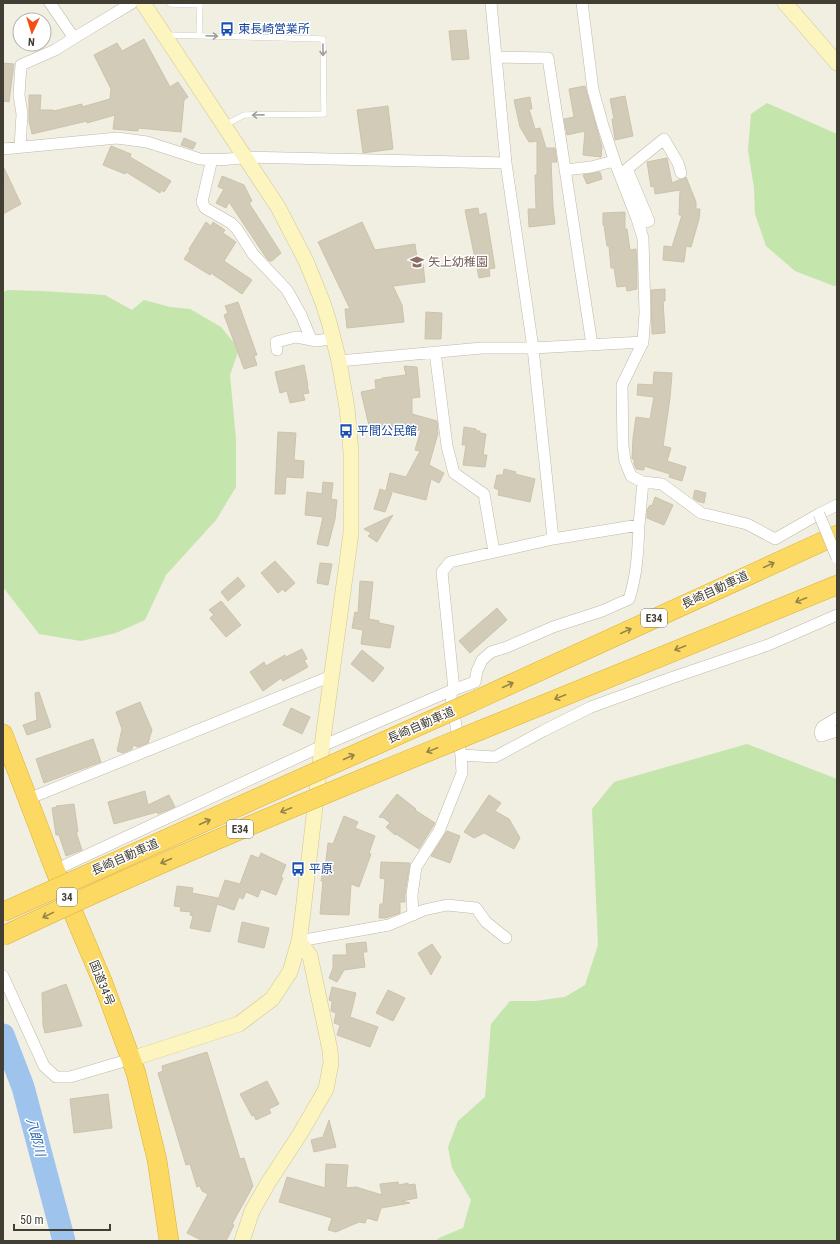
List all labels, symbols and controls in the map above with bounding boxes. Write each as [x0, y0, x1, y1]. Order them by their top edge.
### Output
north arrow [12, 12, 52, 52]
bus stop icon: 東長崎営業所 [219, 21, 235, 37]
place label: 東長崎営業所 [238, 22, 310, 36]
one-way arrow [205, 32, 218, 39]
text: N [27, 35, 35, 48]
one-way arrow [319, 43, 327, 56]
one-way arrow [252, 111, 265, 119]
school or university icon: 矢上幼稚園 [409, 254, 425, 270]
place label: 矢上幼稚園 [428, 255, 488, 269]
bus stop icon: 平間公民館 [338, 423, 354, 439]
place label: 平間公民館 [357, 424, 417, 438]
one-way arrow [763, 561, 775, 568]
street label: 長崎自動車道 [679, 568, 751, 612]
one-way arrow [795, 596, 807, 604]
road number: E34 [641, 609, 667, 627]
one-way arrow [619, 627, 631, 634]
one-way arrow [675, 645, 687, 653]
one-way arrow [501, 681, 513, 689]
one-way arrow [554, 694, 566, 702]
street label: 長崎自動車道 [385, 704, 457, 746]
one-way arrow [426, 747, 438, 754]
one-way arrow [343, 753, 355, 760]
one-way arrow [280, 807, 292, 814]
one-way arrow [199, 818, 211, 825]
road number: E34 [227, 820, 253, 838]
street label: 長崎自動車道 [89, 836, 161, 878]
one-way arrow [160, 858, 172, 865]
bus stop icon: 平原 [290, 861, 306, 877]
place label: 平原 [309, 862, 333, 876]
road number: 34 [57, 888, 77, 906]
one-way arrow [42, 912, 54, 919]
street label: 国道34号 [87, 958, 117, 1008]
water label: 八郎川 [24, 1116, 49, 1160]
scale bar [14, 1206, 110, 1232]
text: 50 m [20, 1213, 44, 1227]

